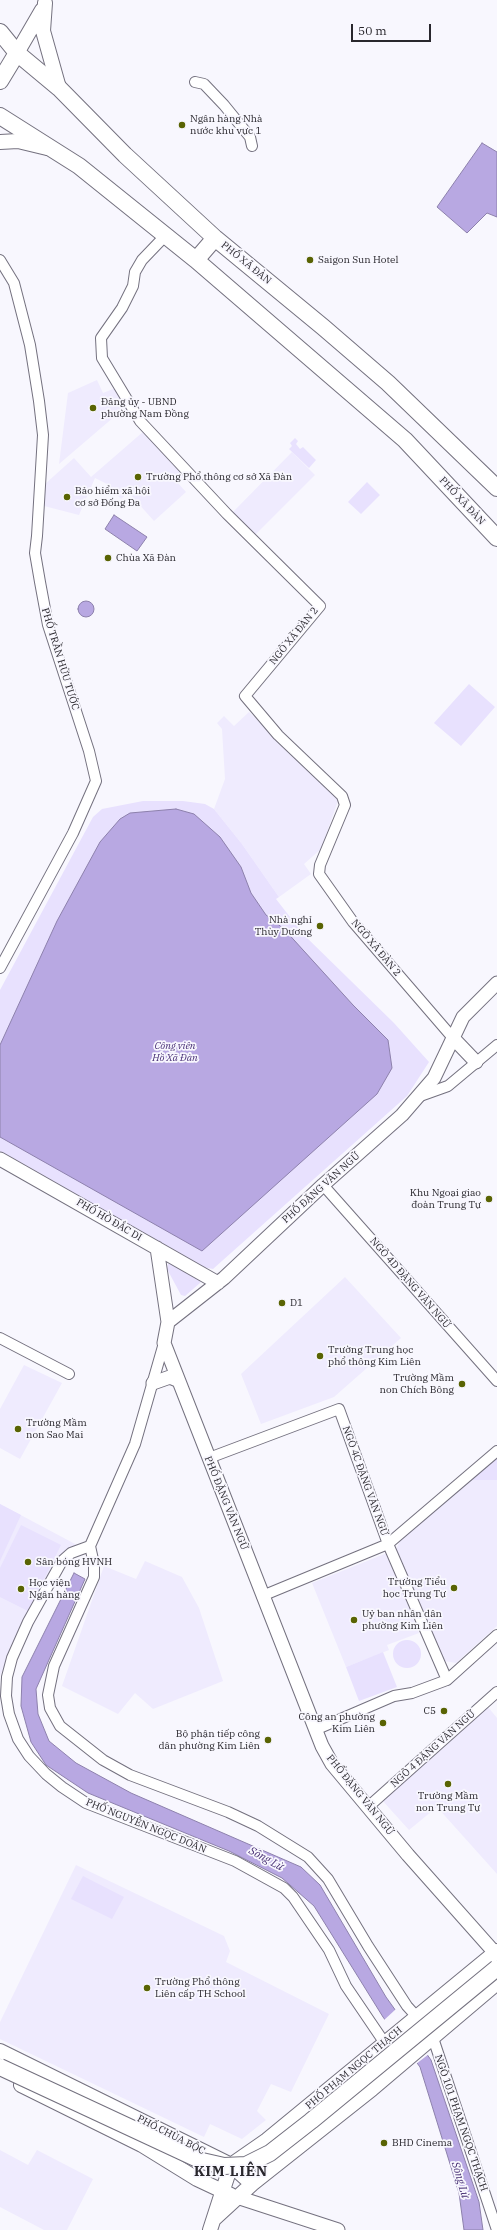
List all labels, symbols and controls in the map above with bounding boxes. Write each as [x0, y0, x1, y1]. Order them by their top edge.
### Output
scale bar [353, 16, 433, 42]
text: 50 m [358, 23, 387, 38]
place label: Ngân hàng Nhà nước khu vực 1 [190, 113, 263, 136]
marker: Ngân hàng Nhà nước khu vực 1 [177, 120, 187, 130]
street label: PHỐ XÃ ĐÀN [218, 239, 274, 287]
place label: Saigon Sun Hotel [318, 254, 398, 266]
marker: Saigon Sun Hotel [305, 255, 315, 265]
place label: Đảng ủy - UBND phường Nam Đồng [101, 396, 189, 420]
marker: Đảng ủy - UBND phường Nam Đồng [88, 403, 98, 413]
place label: Trường Phổ thông cơ sở Xã Đàn [146, 471, 292, 483]
marker: Trường Phổ thông cơ sở Xã Đàn [133, 472, 143, 482]
street label: PHỐ XÃ ĐÀN [437, 475, 487, 527]
place label: Bảo hiểm xã hội cơ sở Đống Đa [75, 485, 150, 508]
marker: Bảo hiểm xã hội cơ sở Đống Đa [62, 492, 72, 502]
place label: Chùa Xã Đàn [116, 552, 176, 564]
marker: Chùa Xã Đàn [103, 553, 113, 563]
street label: NGÕ XÃ ĐÀN 2 [267, 605, 321, 667]
street label: PHỐ TRẦN HỮU TƯỚC [39, 606, 81, 712]
place label: Nhà nghỉ Thùy Dương [255, 914, 312, 938]
street label: NGÕ XÃ ĐÀN 2 [349, 917, 403, 979]
marker: Nhà nghỉ Thùy Dương [315, 921, 325, 931]
park label: Công viên Hồ Xã Đàn [152, 1040, 198, 1064]
street label: PHỐ ĐẶNG VĂN NGỮ [280, 1150, 362, 1226]
place label: Khu Ngoại giao đoàn Trung Tự [410, 1187, 481, 1210]
marker: Khu Ngoại giao đoàn Trung Tự [484, 1194, 494, 1204]
street label: PHỐ HỒ ĐẮC DI [74, 1196, 144, 1244]
street label: NGÕ 4D ĐẶNG VĂN NGỮ [367, 1235, 453, 1331]
place label: D1 [290, 1297, 303, 1309]
marker: D1 [277, 1298, 287, 1308]
place label: Trường Trung học phổ thông Kim Liên [328, 1344, 421, 1368]
marker: Trường Trung học phổ thông Kim Liên [315, 1351, 325, 1361]
place label: Trường Mầm non Chích Bông [379, 1372, 454, 1396]
marker: Trường Mầm non Chích Bông [457, 1379, 467, 1389]
place label: Trường Mầm non Sao Mai [26, 1417, 87, 1440]
marker: Trường Mầm non Sao Mai [13, 1424, 23, 1434]
street label: NGÕ 4C ĐẶNG VĂN NGỮ [340, 1425, 390, 1537]
street label: PHỐ ĐẶNG VĂN NGỮ [202, 1454, 250, 1552]
place label: Sân bóng HVNH [36, 1556, 112, 1568]
marker: Sân bóng HVNH [23, 1557, 33, 1567]
place label: Trường Tiểu học Trung Tự [383, 1576, 446, 1600]
place label: Học viện Ngân hàng [29, 1577, 80, 1600]
marker: Trường Tiểu học Trung Tự [449, 1583, 459, 1593]
marker: Học viện Ngân hàng [16, 1584, 26, 1594]
place label: Uỷ ban nhân dân phường Kim Liên [362, 1608, 443, 1632]
marker: Uỷ ban nhân dân phường Kim Liên [349, 1615, 359, 1625]
place label: C5 [424, 1705, 436, 1717]
marker: C5 [439, 1706, 449, 1716]
street label: NGÕ 4 ĐẶNG VĂN NGỮ [388, 1708, 478, 1790]
place label: Công an phường Kim Liên [299, 1711, 375, 1734]
marker: Công an phường Kim Liên [378, 1718, 388, 1728]
place label: Bộ phận tiếp công dân phường Kim Liên [158, 1728, 260, 1752]
marker: Bộ phận tiếp công dân phường Kim Liên [263, 1735, 273, 1745]
street label: PHỐ ĐẶNG VĂN NGỮ [324, 1752, 396, 1838]
marker: Trường Mầm non Trung Tự [443, 1779, 453, 1789]
place label: Trường Mầm non Trung Tự [416, 1790, 480, 1814]
street label: PHỐ NGUYỄN NGỌC DOÃN [84, 1796, 208, 1856]
water label: Sông Lừ [246, 1844, 286, 1874]
place label: Trường Phổ thông Liên cấp TH School [155, 1976, 246, 2000]
marker: Trường Phổ thông Liên cấp TH School [142, 1983, 152, 1993]
street label: PHỐ PHẠM NGỌC THẠCH [303, 2024, 405, 2112]
street label: NGÕ 101 PHẠM NGỌC THẠCH [432, 2053, 490, 2193]
street label: PHỐ CHÙA BỘC [135, 2113, 207, 2157]
place label: BHD Cinema [392, 2137, 452, 2149]
marker: BHD Cinema [379, 2138, 389, 2148]
water label: Sông Lừ [448, 2160, 472, 2200]
district label: KIM LIÊN [194, 2164, 268, 2180]

